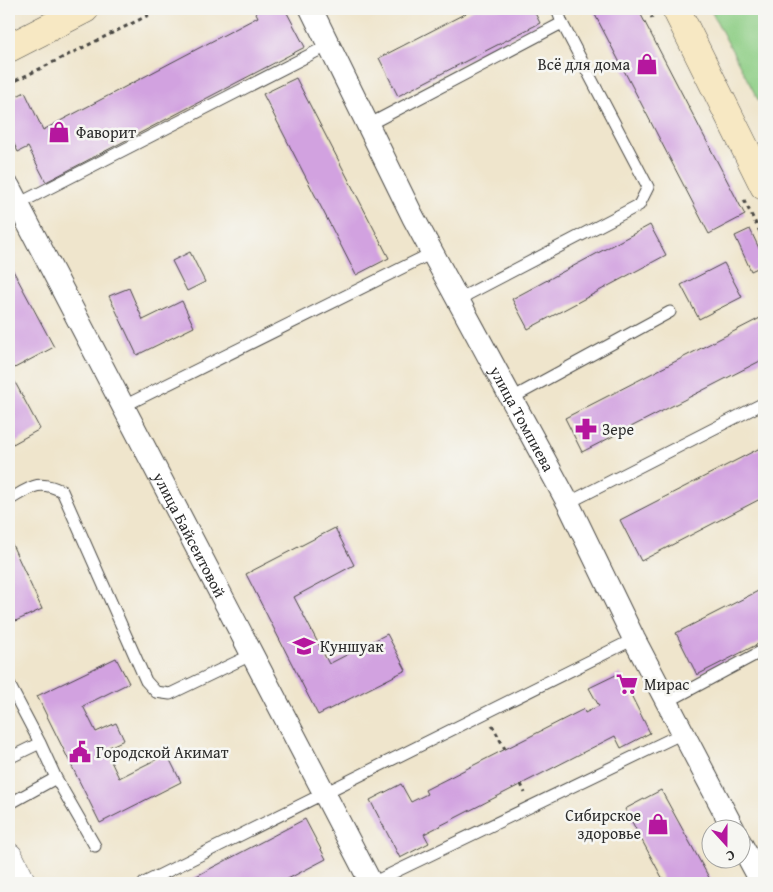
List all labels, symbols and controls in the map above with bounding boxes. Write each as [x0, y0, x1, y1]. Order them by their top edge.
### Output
shop icon: Всё для дома [634, 51, 660, 77]
place label: Всё для дома [538, 52, 630, 76]
shop icon: Фаворит [46, 119, 72, 145]
place label: Фаворит [76, 120, 136, 144]
street label: улица Томпиева [483, 361, 561, 476]
pharmacy icon: Зере [573, 416, 599, 442]
place label: Зере [602, 417, 634, 441]
street label: улица Байсеитовой [147, 467, 233, 602]
school or university icon: Куншуак [291, 633, 317, 659]
place label: Куншуак [320, 634, 384, 658]
supermarket icon: Мирас [614, 671, 640, 697]
place label: Мирас [644, 672, 689, 696]
public building icon: Городской Акимат [67, 739, 93, 765]
place label: Городской Акимат [96, 740, 229, 764]
place label: Сибирское здоровье [565, 803, 641, 845]
shop icon: Сибирское здоровье [645, 811, 671, 837]
north arrow [700, 820, 750, 870]
text: С [723, 845, 738, 867]

